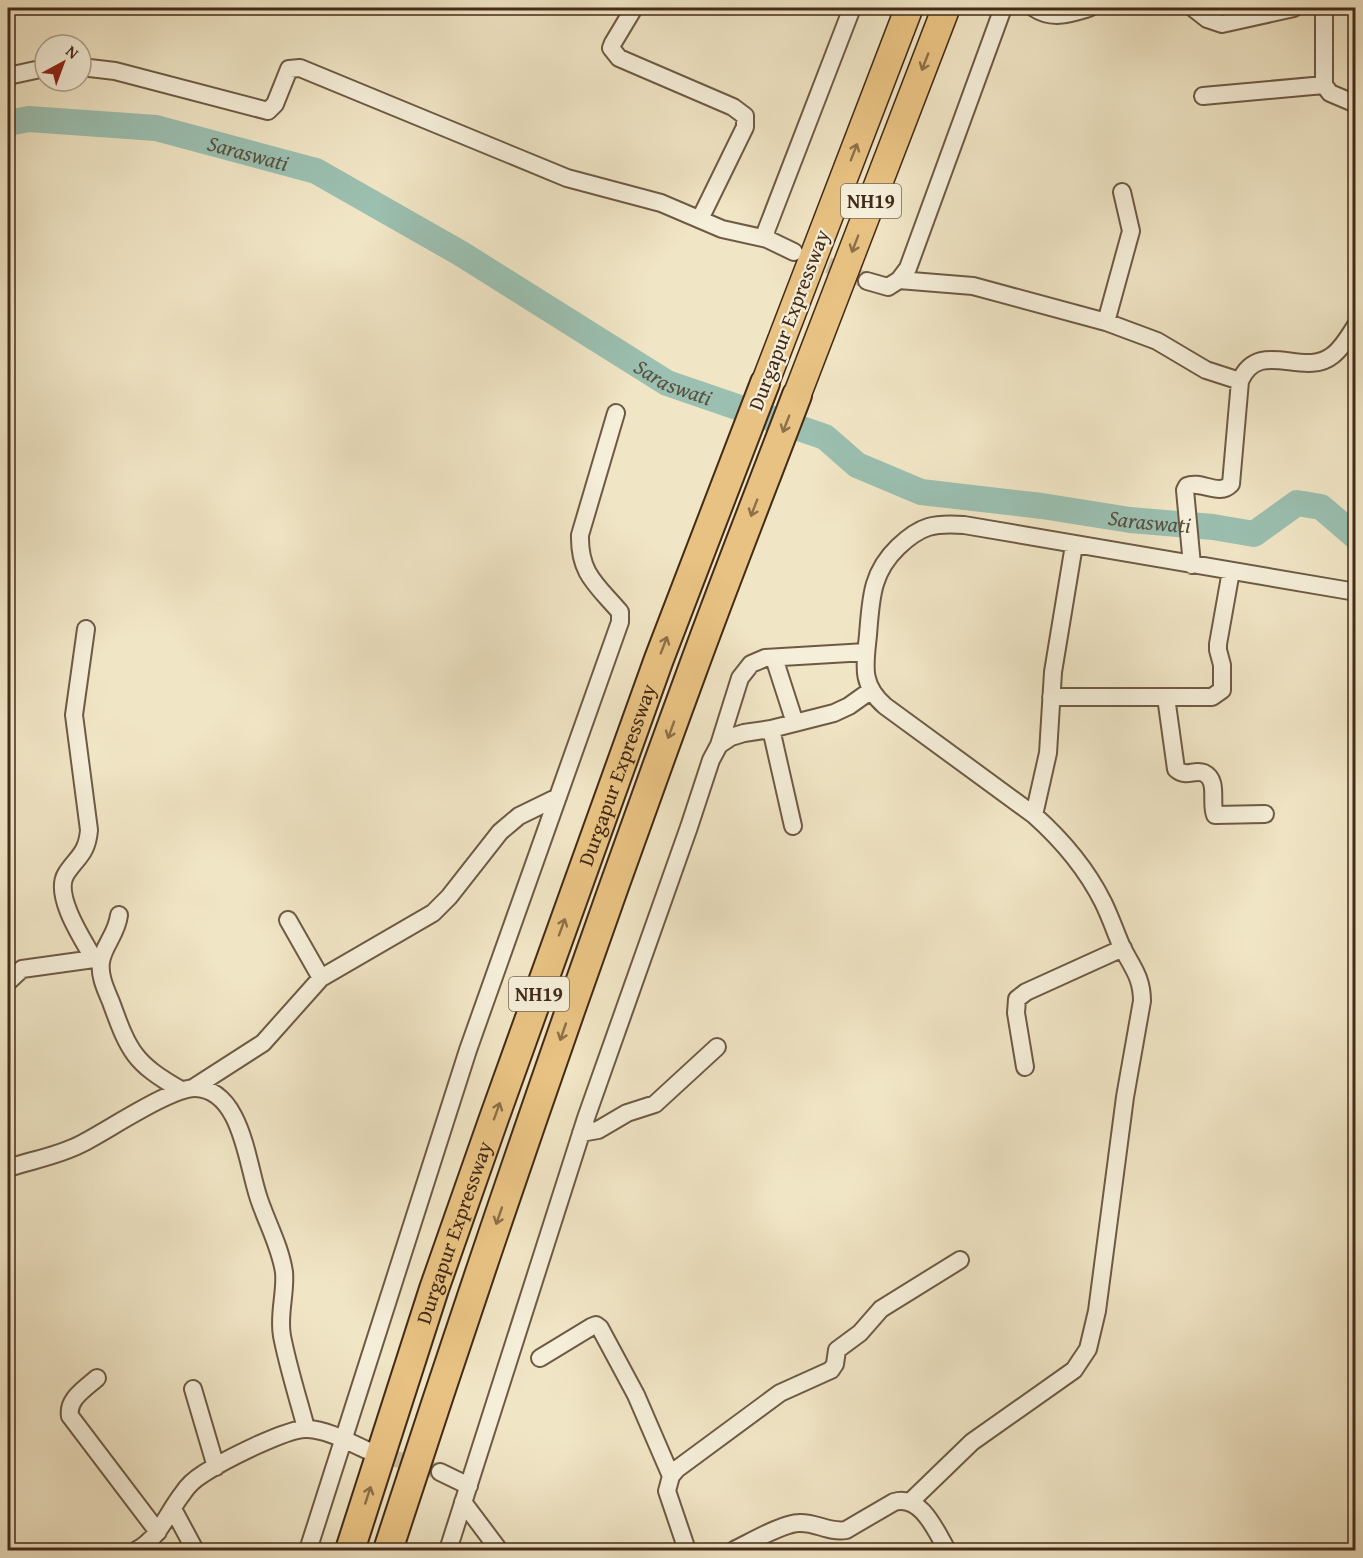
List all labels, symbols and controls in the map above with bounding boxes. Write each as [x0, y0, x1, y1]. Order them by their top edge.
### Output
north arrow [33, 33, 93, 93]
text: N [61, 39, 85, 64]
one-way arrow [918, 52, 929, 71]
water label: Saraswati [204, 127, 292, 179]
one-way arrow [849, 143, 860, 162]
road number: NH19 [841, 184, 901, 218]
street label: Durgapur Expressway [740, 224, 838, 415]
one-way arrow [849, 234, 860, 253]
water label: Saraswati [628, 350, 717, 413]
one-way arrow [780, 414, 791, 433]
one-way arrow [748, 498, 759, 517]
water label: Saraswati [1106, 501, 1192, 541]
one-way arrow [659, 636, 670, 655]
street label: Durgapur Expressway [570, 679, 664, 870]
one-way arrow [665, 720, 676, 739]
one-way arrow [558, 918, 569, 937]
road number: NH19 [509, 977, 569, 1011]
one-way arrow [556, 1022, 567, 1041]
one-way arrow [492, 1102, 503, 1121]
street label: Durgapur Expressway [408, 1136, 500, 1328]
one-way arrow [492, 1206, 503, 1225]
one-way arrow [364, 1486, 375, 1505]

